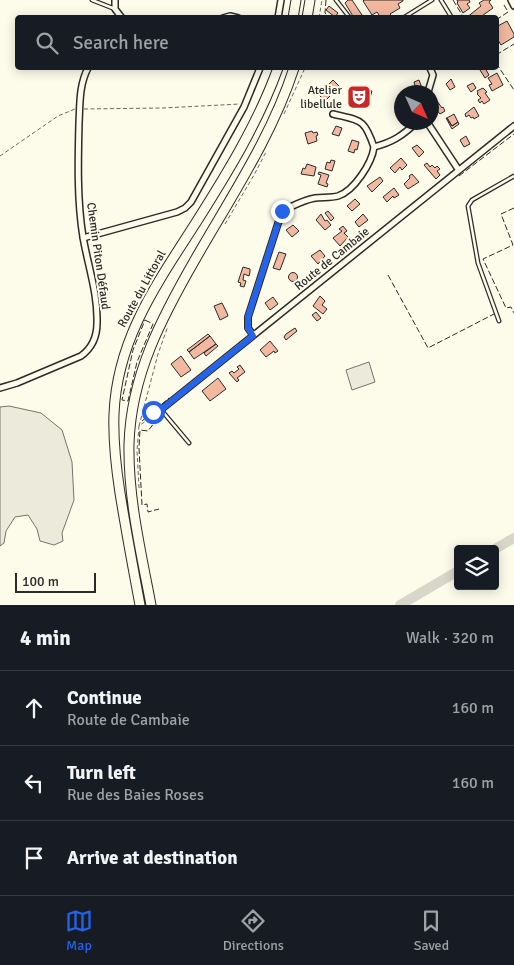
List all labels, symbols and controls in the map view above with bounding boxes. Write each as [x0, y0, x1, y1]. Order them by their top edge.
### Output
search box [15, 15, 499, 70]
icon: search [33, 29, 61, 57]
text: Search here [73, 31, 169, 55]
place label: Atelier libellule [300, 83, 343, 112]
theatre icon: Atelier libellule [346, 84, 372, 110]
north arrow [394, 85, 439, 130]
route end [271, 200, 294, 223]
street label: Chemin Piton Défaud [83, 201, 113, 311]
street label: Route de Cambaie [291, 224, 373, 294]
street label: Route du Littoral [115, 247, 170, 330]
route start [142, 401, 165, 424]
map controls [454, 545, 499, 590]
button: layers [454, 545, 499, 590]
scale bar [15, 570, 96, 593]
text: 100 m [22, 573, 59, 590]
text: 4 min [20, 625, 71, 651]
text: Walk · 320 m [406, 628, 494, 648]
text: Continue [67, 686, 142, 710]
icon: ahead [20, 694, 48, 722]
text: 160 m [452, 698, 494, 718]
text: Route de Cambaie [67, 710, 190, 730]
text: Turn left [67, 761, 136, 785]
icon: left [20, 769, 48, 797]
text: 160 m [452, 773, 494, 793]
text: Rue des Baies Roses [67, 785, 204, 805]
icon: arrive [20, 844, 48, 872]
text: Arrive at destination [67, 846, 238, 870]
tab: Map [65, 907, 93, 954]
tab: Directions [223, 907, 284, 954]
tab: Saved [414, 907, 449, 954]

